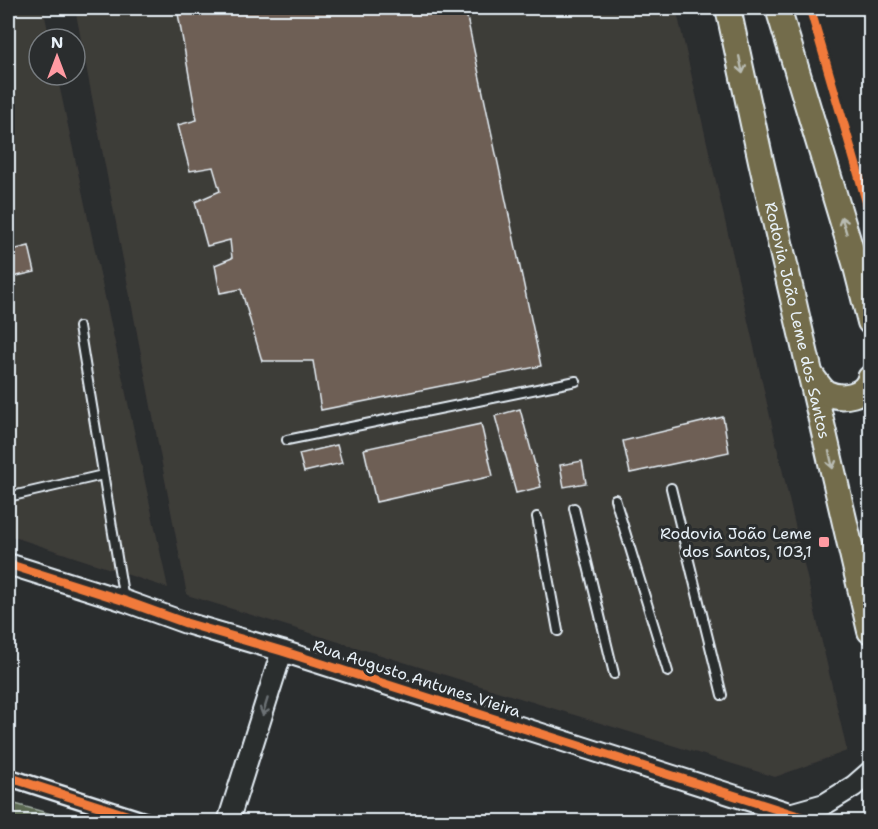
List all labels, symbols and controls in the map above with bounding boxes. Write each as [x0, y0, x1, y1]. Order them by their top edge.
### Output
north arrow [27, 27, 87, 87]
text: N [51, 32, 63, 53]
one-way arrow [735, 55, 747, 74]
street label: Rodovia João Leme dos Santos [760, 200, 835, 441]
one-way arrow [838, 216, 849, 235]
one-way arrow [825, 450, 837, 469]
place label: Rodovia João Leme dos Santos, 103,1 [660, 523, 812, 562]
marker: Rodovia João Leme dos Santos, 103,1 [817, 535, 831, 549]
street label: Rua Augusto Antunes Vieira [310, 635, 524, 722]
one-way arrow [258, 697, 269, 716]

